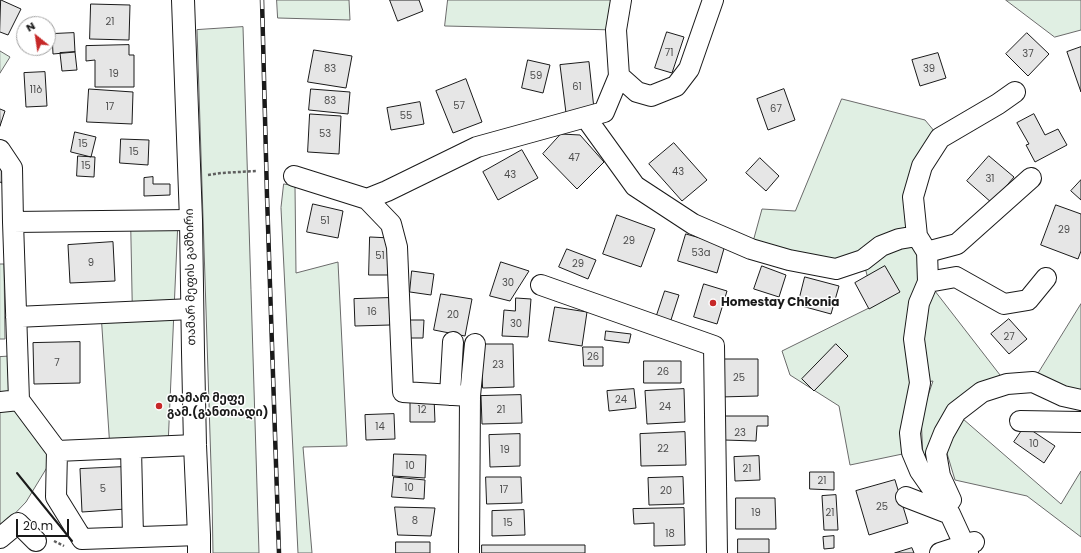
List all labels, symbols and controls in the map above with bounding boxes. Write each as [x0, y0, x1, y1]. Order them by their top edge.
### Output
north arrow [16, 16, 56, 56]
house number: 21 [106, 16, 114, 28]
text: N [23, 17, 38, 35]
house number: 71 [665, 47, 673, 59]
house number: 37 [1022, 48, 1034, 60]
house number: 83 [324, 63, 336, 75]
house number: 39 [923, 63, 935, 75]
house number: 19 [109, 68, 119, 80]
house number: 59 [530, 70, 542, 82]
house number: 61 [572, 81, 582, 93]
house number: 11ბ [30, 84, 42, 96]
house number: 83 [324, 95, 336, 107]
house number: 57 [453, 100, 465, 112]
house number: 17 [106, 101, 114, 113]
house number: 67 [770, 103, 782, 115]
house number: 55 [400, 110, 412, 122]
house number: 53 [319, 128, 331, 140]
house number: 15 [78, 138, 88, 150]
house number: 15 [129, 146, 139, 158]
house number: 47 [568, 152, 580, 164]
house number: 15 [81, 160, 91, 172]
house number: 43 [672, 166, 684, 178]
house number: 43 [504, 169, 516, 181]
house number: 31 [985, 173, 995, 185]
street label: თამარ მეფის გამზირი [183, 208, 199, 346]
house number: 51 [320, 215, 330, 227]
house number: 29 [1058, 224, 1070, 236]
house number: 29 [623, 235, 635, 247]
house number: 53a [692, 247, 710, 259]
house number: 51 [375, 250, 385, 262]
house number: 9 [88, 257, 94, 269]
house number: 29 [572, 258, 584, 270]
house number: 30 [502, 277, 514, 289]
place label: Homestay Chkonia [721, 296, 839, 310]
marker: Homestay Chkonia [708, 298, 718, 308]
house number: 16 [367, 306, 377, 318]
house number: 20 [447, 309, 459, 321]
house number: 30 [510, 318, 522, 330]
house number: 27 [1003, 331, 1015, 343]
house number: 26 [587, 351, 599, 363]
house number: 7 [54, 357, 60, 369]
house number: 23 [492, 359, 504, 371]
house number: 26 [657, 366, 669, 378]
house number: 25 [733, 372, 745, 384]
place label: თამარ მეფე გამ.(განთიადი) [167, 392, 269, 420]
house number: 24 [615, 394, 627, 406]
marker: თამარ მეფე გამ.(განთიადი) [154, 401, 164, 411]
house number: 24 [659, 401, 671, 413]
house number: 12 [418, 404, 426, 416]
house number: 21 [497, 404, 505, 416]
house number: 14 [375, 421, 385, 433]
house number: 23 [734, 427, 746, 439]
house number: 10 [1029, 438, 1039, 450]
house number: 22 [657, 443, 669, 455]
house number: 19 [500, 444, 510, 456]
house number: 10 [405, 460, 415, 472]
house number: 21 [743, 463, 751, 475]
house number: 21 [818, 475, 826, 487]
house number: 10 [404, 482, 414, 494]
house number: 5 [100, 483, 106, 495]
house number: 17 [500, 484, 508, 496]
house number: 20 [660, 485, 672, 497]
house number: 25 [876, 501, 888, 513]
house number: 19 [751, 507, 761, 519]
house number: 21 [826, 507, 834, 519]
scale bar [18, 511, 71, 537]
house number: 8 [412, 515, 418, 527]
text: 20 m [23, 517, 53, 534]
house number: 15 [503, 517, 513, 529]
house number: 18 [665, 528, 675, 540]

